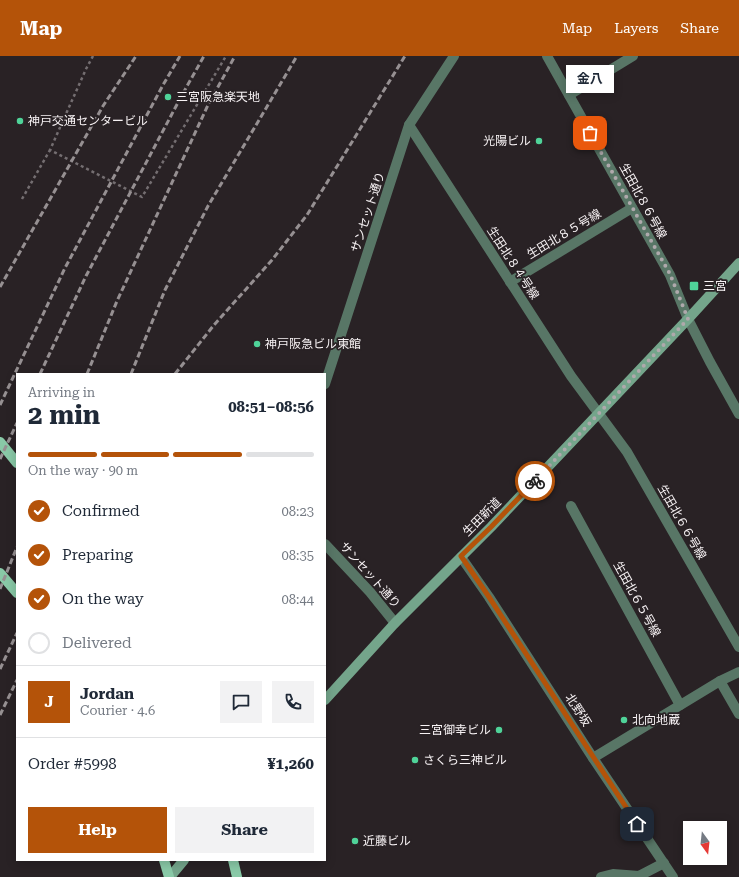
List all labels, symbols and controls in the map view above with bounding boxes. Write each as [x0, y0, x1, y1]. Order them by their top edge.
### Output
text: Map [20, 17, 62, 40]
text: Map [562, 20, 592, 36]
text: Layers [614, 20, 658, 36]
text: Share [680, 20, 719, 36]
callout: 金八 [566, 65, 614, 93]
text: 金八 [577, 71, 603, 86]
place label: 三宮阪急楽天地 [176, 90, 260, 104]
marker: 三宮阪急楽天地 [163, 92, 173, 102]
place label: 神戸交通センタービル [28, 114, 148, 128]
marker: 神戸交通センタービル [15, 116, 25, 126]
pin [573, 116, 607, 150]
icon: bag [579, 122, 601, 144]
place label: 光陽ビル [483, 134, 531, 148]
marker: 光陽ビル [534, 136, 544, 146]
street label: 生田北８６号線 [617, 161, 669, 241]
street label: サンセット通り [348, 170, 388, 254]
street label: 生田北８５号線 [524, 206, 604, 262]
street label: 生田北８４号線 [484, 224, 542, 302]
place label: 三宮 [703, 279, 727, 293]
marker: 三宮 [688, 280, 700, 292]
place label: 神戸阪急ビル東館 [265, 337, 361, 351]
marker: 神戸阪急ビル東館 [252, 339, 262, 349]
text: Arriving in [28, 385, 95, 400]
text: 08:51–08:56 [228, 398, 314, 416]
text: 2 min [28, 400, 100, 430]
courier [515, 461, 555, 501]
text: On the way · 90 m [28, 463, 138, 478]
icon: bike [524, 470, 546, 492]
street label: 生田北６６号線 [655, 482, 709, 562]
street label: 生田新道 [460, 495, 504, 539]
icon: check [28, 500, 50, 522]
text: Confirmed [62, 502, 140, 520]
text: 08:23 [282, 504, 314, 519]
street label: サンセット通り [337, 539, 403, 611]
icon: check [28, 544, 50, 566]
text: Preparing [62, 546, 133, 564]
text: 08:35 [282, 548, 314, 563]
street label: 生田北６５号線 [611, 559, 663, 639]
icon: check [28, 588, 50, 610]
text: On the way [62, 590, 144, 608]
text: 08:44 [282, 592, 314, 607]
text: Delivered [62, 634, 132, 652]
button: chat [220, 681, 262, 723]
button: phone [272, 681, 314, 723]
text: Jordan [80, 685, 134, 703]
street label: 北野坂 [562, 691, 594, 729]
text: J [44, 693, 54, 711]
text: Courier · 4.6 [80, 703, 155, 718]
place label: 北向地蔵 [632, 713, 680, 727]
marker: 北向地蔵 [619, 715, 629, 725]
place label: 三宮御幸ビル [419, 723, 491, 737]
marker: 三宮御幸ビル [494, 725, 504, 735]
place label: さくら三神ビル [423, 753, 507, 767]
text: Order #5998 [28, 755, 117, 773]
text: ¥1,260 [267, 755, 314, 773]
marker: さくら三神ビル [410, 755, 420, 765]
button: Help [28, 807, 167, 853]
button: Share [175, 807, 314, 853]
pin [620, 807, 654, 841]
icon: home [626, 813, 648, 835]
north arrow [683, 821, 727, 865]
map controls [683, 821, 727, 865]
place label: 近藤ビル [363, 834, 411, 848]
marker: 近藤ビル [350, 836, 360, 846]

